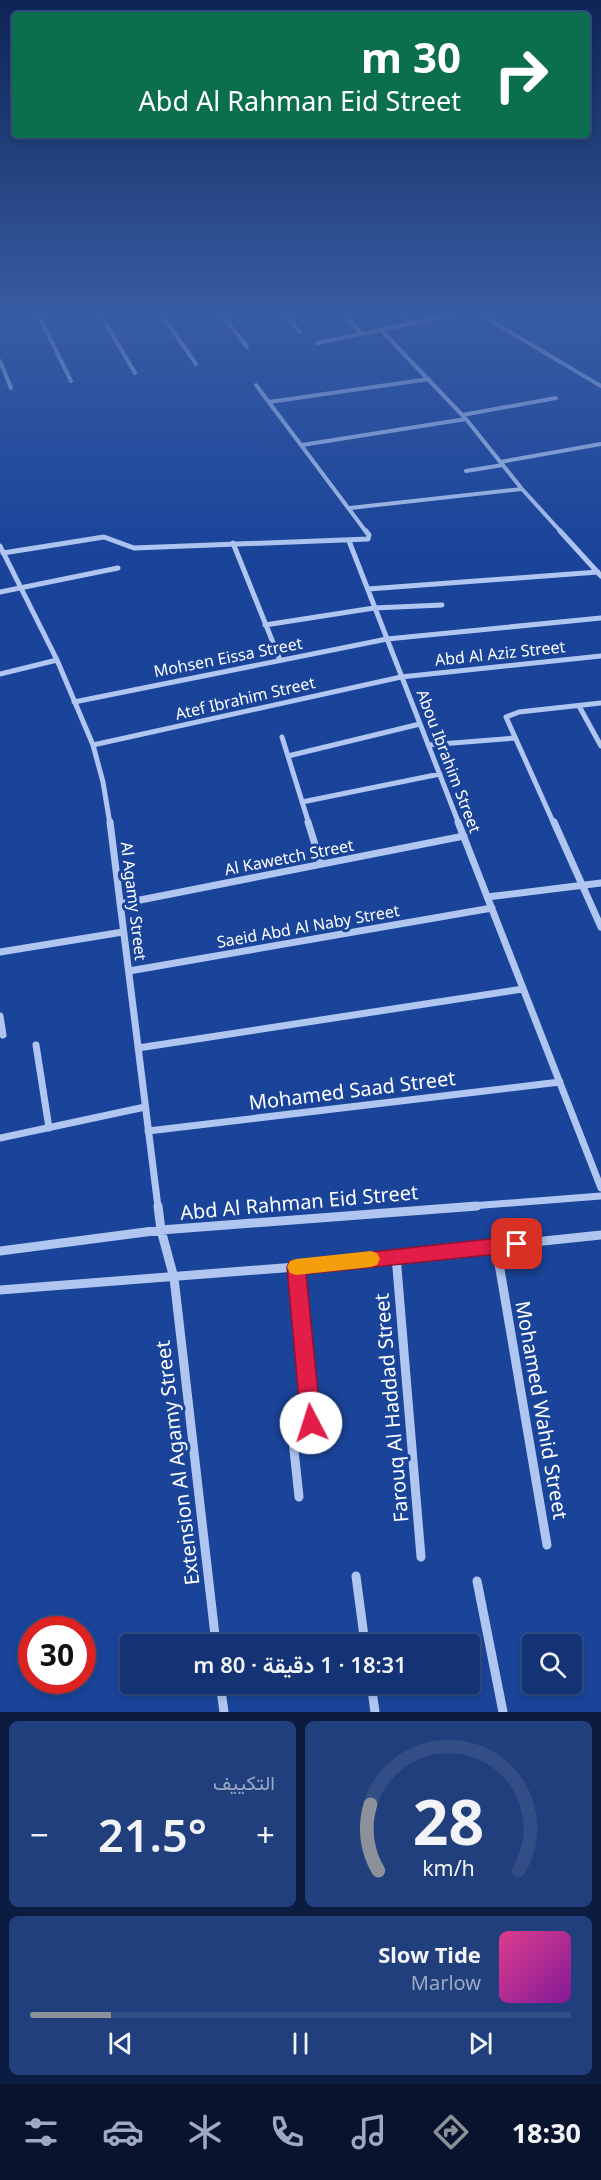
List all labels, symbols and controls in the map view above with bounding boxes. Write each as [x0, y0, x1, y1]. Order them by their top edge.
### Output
text: 30 m [361, 28, 461, 85]
icon: right [482, 36, 560, 114]
text: Abd Al Rahman Eid Street [139, 82, 461, 119]
street label: Mohsen Eissa Street [152, 632, 304, 682]
street label: Abd Al Aziz Street [434, 635, 566, 671]
street label: Atef Ibrahim Street [173, 671, 317, 725]
street label: Abou Ibrahim Street [411, 686, 487, 836]
street label: Al Kawetch Street [223, 834, 356, 880]
street label: Al Agamy Street [116, 840, 152, 962]
street label: Saeid Abd Al Naby Street [215, 899, 401, 953]
street label: Mohamed Saad Street [247, 1064, 457, 1116]
street label: Abd Al Rahman Eid Street [179, 1178, 419, 1226]
pin [491, 1218, 542, 1269]
icon: arrive [500, 1227, 533, 1260]
street label: Farouq Al Haddad Street [368, 1292, 414, 1524]
street label: Mohamed Wahid Street [509, 1299, 575, 1521]
street label: Extension Al Agamy Street [149, 1339, 205, 1587]
position arrow [279, 1391, 343, 1455]
speed limit sign: 30 [18, 1616, 96, 1694]
map controls [522, 1634, 582, 1694]
button: search [522, 1634, 582, 1694]
text: 18:31 · 1 دقيقة · 80 m [193, 1649, 407, 1679]
text: التكييف [213, 1769, 275, 1796]
text: 28 [413, 1778, 484, 1863]
text: 21.5° [98, 1804, 207, 1865]
text: − [30, 1812, 49, 1857]
text: + [256, 1812, 275, 1857]
text: km/h [422, 1853, 475, 1882]
text: Slow Tide [378, 1939, 481, 1969]
text: Marlow [411, 1969, 481, 1996]
icon: previous [104, 2027, 137, 2060]
icon: pause [284, 2027, 317, 2060]
icon: next [464, 2027, 497, 2060]
icon: filters [20, 2111, 62, 2153]
icon: car [102, 2111, 144, 2153]
icon: climate [184, 2111, 226, 2153]
icon: phone [266, 2111, 308, 2153]
icon: music [348, 2111, 390, 2153]
icon: directions [430, 2111, 472, 2153]
text: 18:30 [512, 2114, 581, 2151]

